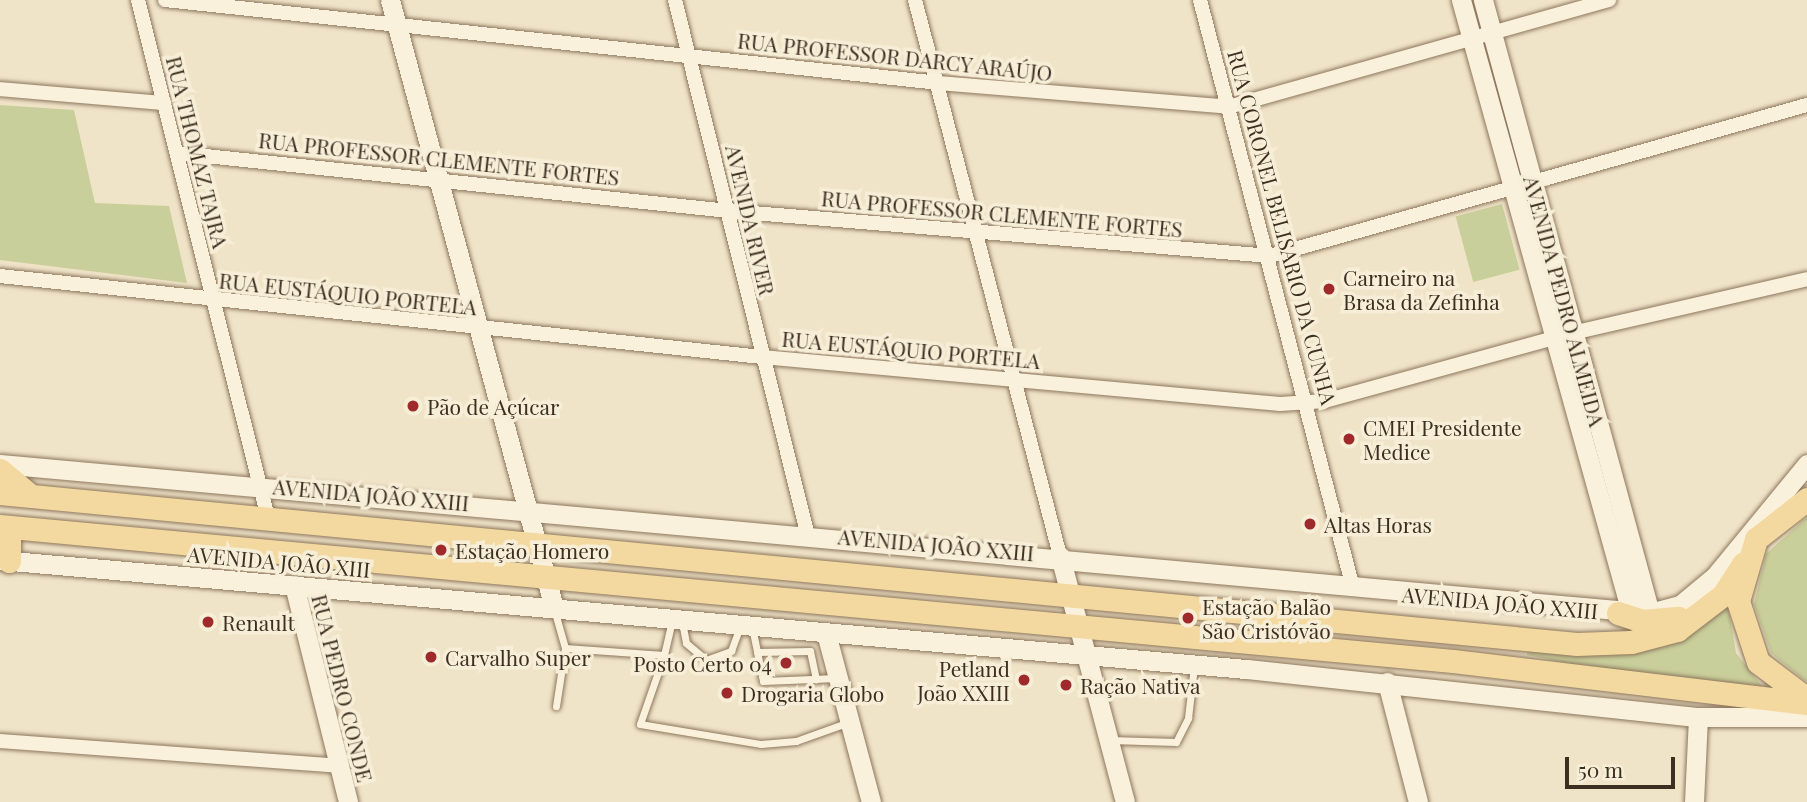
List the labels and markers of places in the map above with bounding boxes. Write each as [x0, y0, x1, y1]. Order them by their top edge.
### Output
place label: Carneiro na Brasa da Zefinha [1343, 264, 1500, 314]
marker: Carneiro na Brasa da Zefinha [1321, 281, 1337, 297]
place label: Pão de Açúcar [427, 393, 560, 419]
marker: Pão de Açúcar [405, 398, 421, 414]
place label: CMEI Presidente Medice [1363, 414, 1522, 464]
marker: CMEI Presidente Medice [1341, 431, 1357, 447]
place label: Altas Horas [1324, 511, 1432, 537]
marker: Altas Horas [1302, 516, 1318, 532]
place label: Estação Homero [455, 537, 609, 563]
marker: Estação Homero [433, 542, 449, 558]
place label: Estação Balão São Cristóvão [1202, 593, 1331, 643]
place label: Renault [222, 609, 295, 635]
marker: Estação Balão São Cristóvão [1180, 610, 1196, 626]
marker: Renault [200, 614, 216, 630]
place label: Carvalho Super [445, 644, 591, 670]
marker: Carvalho Super [423, 649, 439, 665]
place label: Posto Certo 04 [633, 650, 772, 676]
marker: Posto Certo 04 [778, 655, 794, 671]
place label: Petland João XXIII [917, 655, 1010, 705]
marker: Petland João XXIII [1016, 672, 1032, 688]
place label: Ração Nativa [1080, 672, 1200, 698]
marker: Ração Nativa [1058, 677, 1074, 693]
place label: Drogaria Globo [741, 680, 884, 706]
marker: Drogaria Globo [719, 685, 735, 701]

